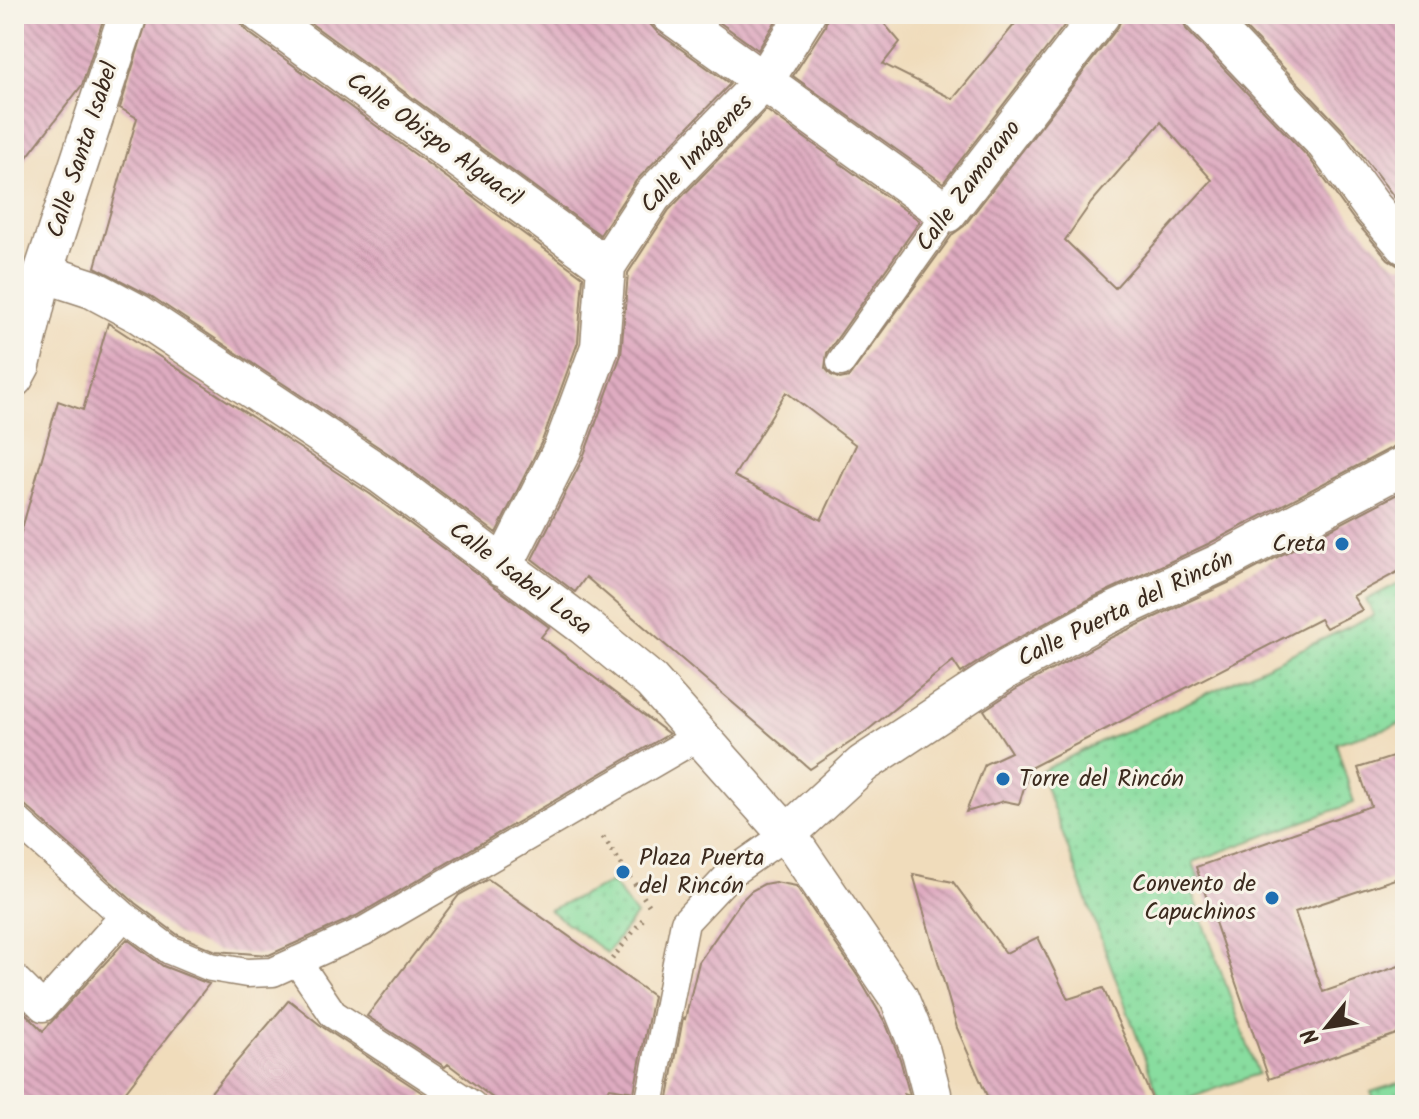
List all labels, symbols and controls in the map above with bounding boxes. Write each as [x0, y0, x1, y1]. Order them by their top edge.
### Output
street label: Calle Santa Isabel [36, 57, 130, 243]
street label: Calle Obispo Alguacil [338, 63, 530, 218]
street label: Calle Imágenes [631, 85, 763, 223]
street label: Calle Zamorano [906, 112, 1032, 260]
street label: Calle Isabel Losa [440, 512, 600, 646]
place label: Creta [1272, 525, 1326, 564]
marker: Creta [1333, 535, 1351, 553]
street label: Calle Puerta del Rincón [1011, 540, 1241, 678]
place label: Torre del Rincón [1019, 760, 1184, 799]
marker: Torre del Rincón [994, 770, 1012, 788]
place label: Plaza Puerta del Rincón [639, 839, 764, 906]
marker: Plaza Puerta del Rincón [614, 863, 632, 881]
place label: Convento de Capuchinos [1132, 865, 1256, 932]
marker: Convento de Capuchinos [1263, 889, 1281, 907]
north arrow [1287, 987, 1367, 1067]
text: N [1293, 1021, 1330, 1051]

